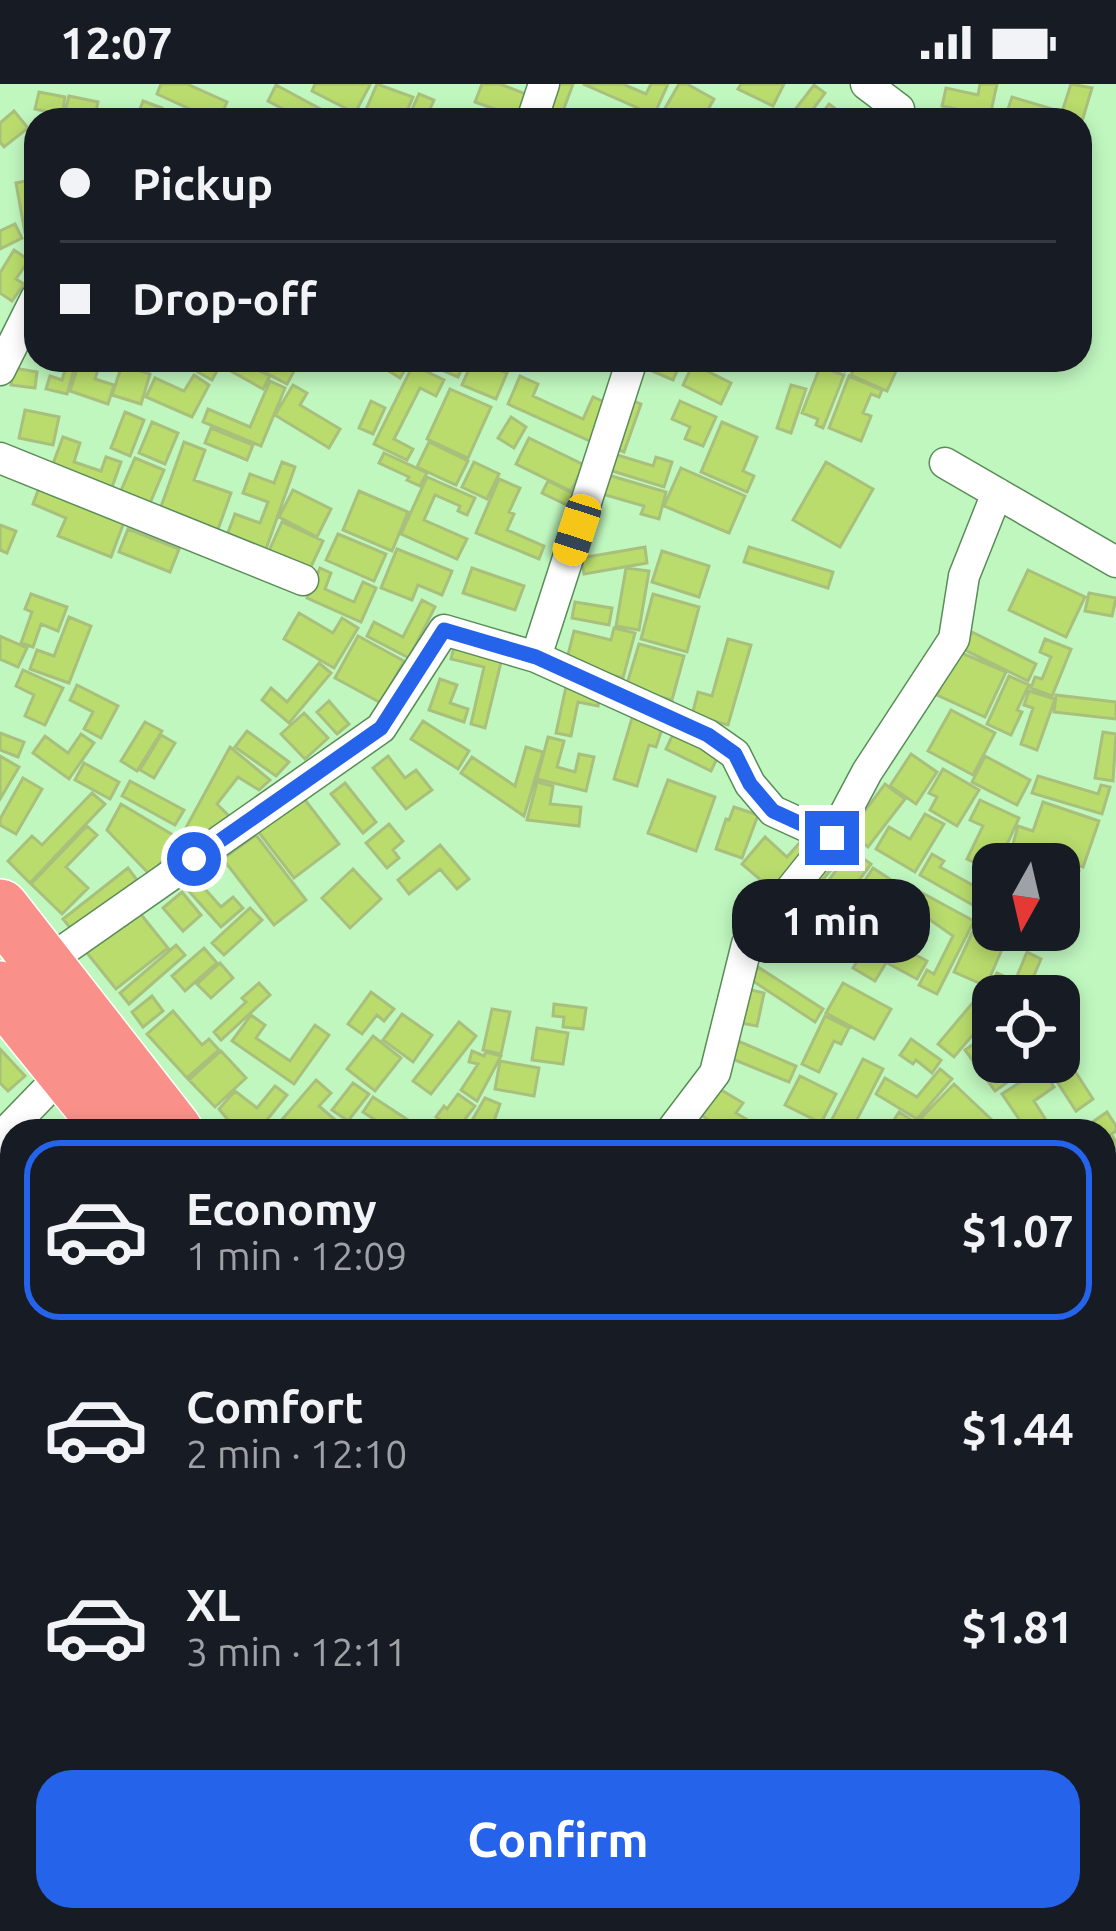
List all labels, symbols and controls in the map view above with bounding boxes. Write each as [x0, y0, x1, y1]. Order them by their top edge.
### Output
text: 12:07 [60, 17, 173, 68]
text: Pickup [132, 158, 273, 209]
text: Drop-off [132, 273, 317, 324]
car [549, 490, 605, 570]
route end [805, 811, 859, 865]
route start [167, 832, 221, 886]
north arrow [972, 843, 1080, 951]
map controls [972, 843, 1080, 1083]
callout: 1 min [733, 880, 931, 964]
text: 1 min [782, 899, 880, 942]
button: locate [972, 975, 1080, 1083]
icon: car [42, 1176, 150, 1284]
text: Economy [186, 1183, 377, 1234]
text: $1.07 [961, 1205, 1074, 1256]
text: 1 min · 12:09 [186, 1234, 407, 1277]
icon: car [42, 1374, 150, 1482]
text: Comfort [186, 1381, 363, 1432]
text: $1.44 [961, 1403, 1074, 1454]
text: 2 min · 12:10 [186, 1432, 407, 1475]
icon: car [42, 1572, 150, 1680]
text: XL [186, 1579, 240, 1630]
text: $1.81 [961, 1601, 1074, 1652]
text: 3 min · 12:11 [186, 1630, 407, 1673]
button: Confirm [36, 1770, 1080, 1908]

